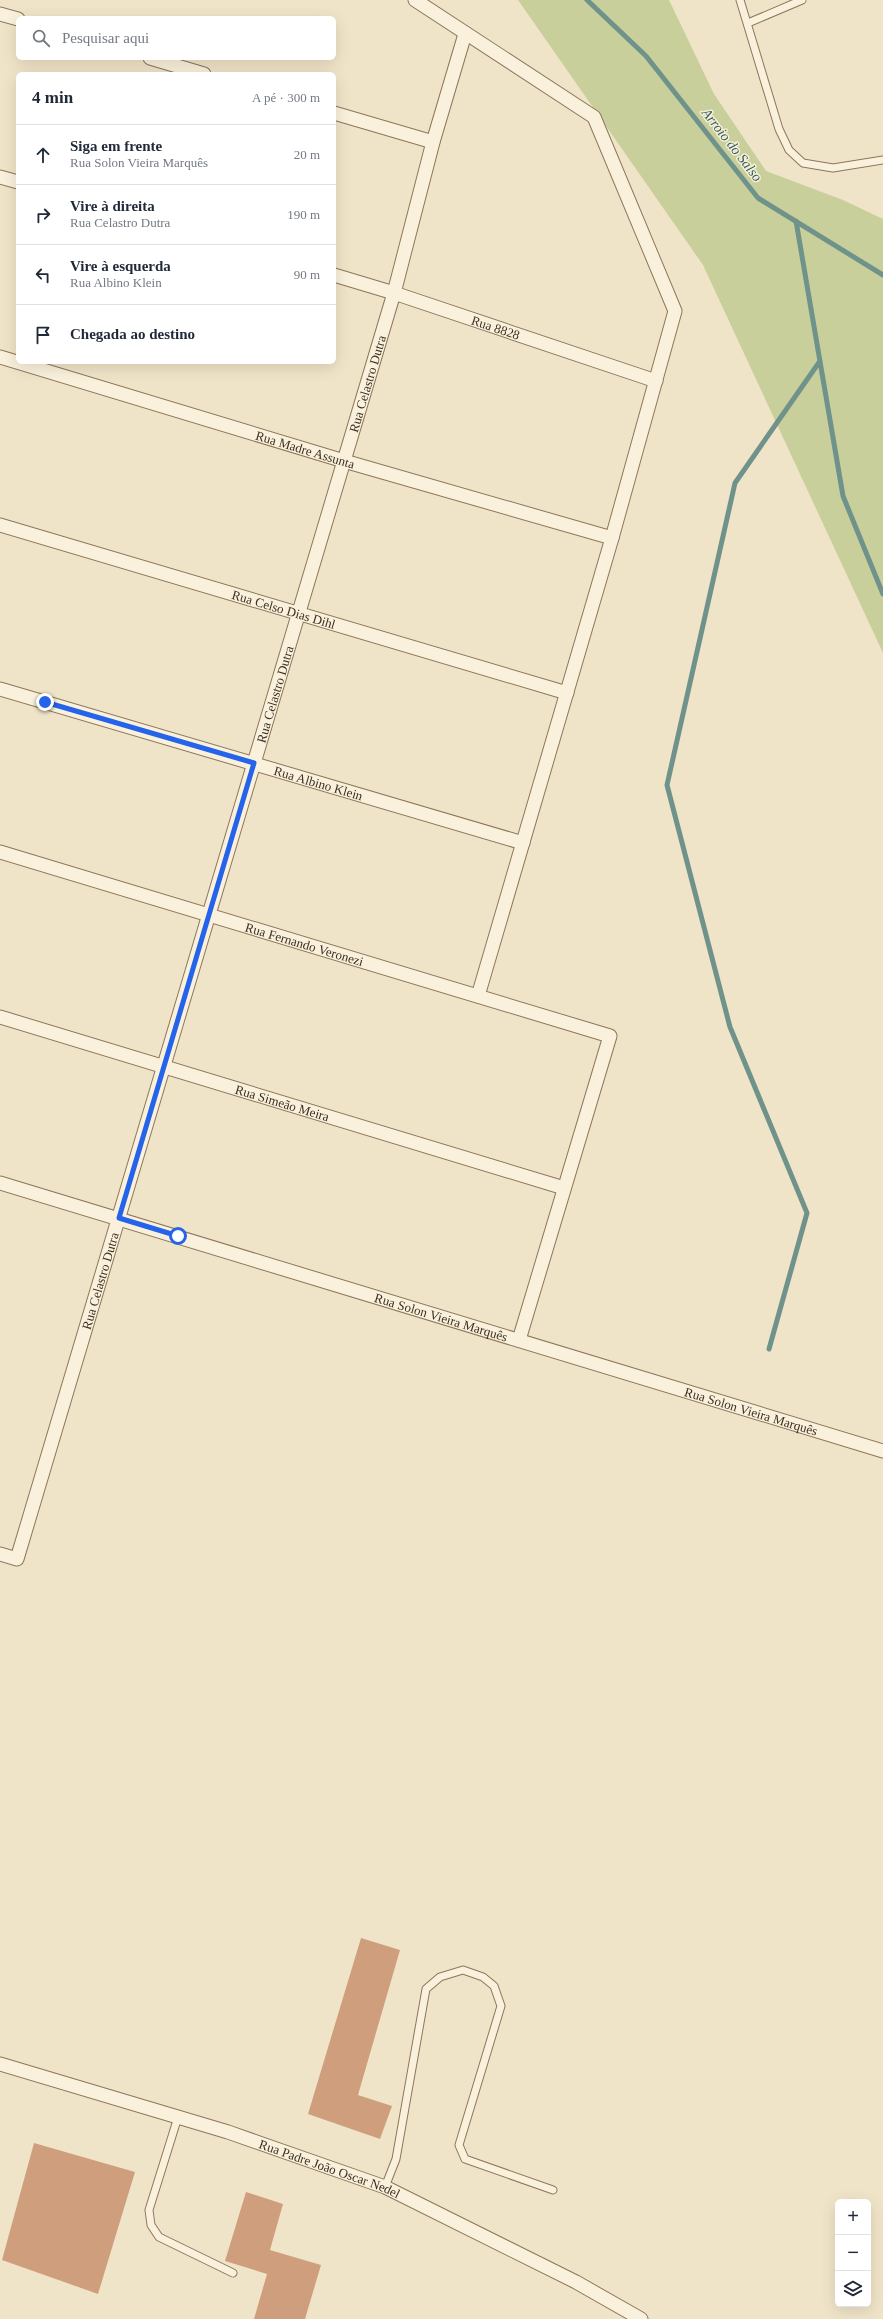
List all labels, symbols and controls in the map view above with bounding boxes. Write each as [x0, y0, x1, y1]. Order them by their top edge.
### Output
search box [16, 16, 336, 60]
icon: search [30, 27, 52, 49]
text: Pesquisar aqui [62, 30, 149, 46]
text: 4 min [32, 88, 73, 107]
text: A pé · 300 m [252, 90, 320, 105]
water label: Arroio do Salso [698, 105, 765, 184]
text: Siga em frente [70, 138, 162, 154]
icon: ahead [32, 144, 54, 166]
text: 20 m [294, 147, 320, 162]
text: Rua Solon Vieira Marquês [70, 155, 208, 170]
text: Vire à direita [70, 198, 155, 214]
icon: right [32, 204, 54, 226]
text: 190 m [287, 207, 320, 222]
text: Rua Celastro Dutra [70, 215, 170, 230]
text: Vire à esquerda [70, 258, 171, 274]
icon: left [32, 264, 54, 286]
text: 90 m [294, 267, 320, 282]
text: Rua Albino Klein [70, 275, 162, 290]
street label: Rua 8828 [470, 312, 522, 342]
icon: arrive [32, 324, 54, 346]
text: Chegada ao destino [70, 326, 195, 342]
street label: Rua Celastro Dutra [345, 333, 389, 434]
street label: Rua Madre Assunta [254, 427, 357, 471]
street label: Rua Celso Dias Dihl [230, 587, 338, 632]
street label: Rua Celastro Dutra [253, 644, 296, 745]
route end [36, 693, 54, 711]
street label: Rua Albino Klein [272, 763, 365, 803]
street label: Rua Fernando Veronezi [244, 919, 366, 969]
street label: Rua Simeão Meira [233, 1081, 331, 1124]
route start [169, 1227, 187, 1245]
street label: Rua Celastro Dutra [78, 1230, 121, 1331]
street label: Rua Solon Vieira Marquês [373, 1290, 509, 1344]
street label: Rua Solon Vieira Marquês [683, 1384, 819, 1438]
street label: Rua Padre João Oscar Nedel [257, 2136, 403, 2201]
map controls [835, 2199, 871, 2307]
button: + [835, 2199, 871, 2235]
button: − [835, 2235, 871, 2271]
button: layers [835, 2271, 871, 2307]

